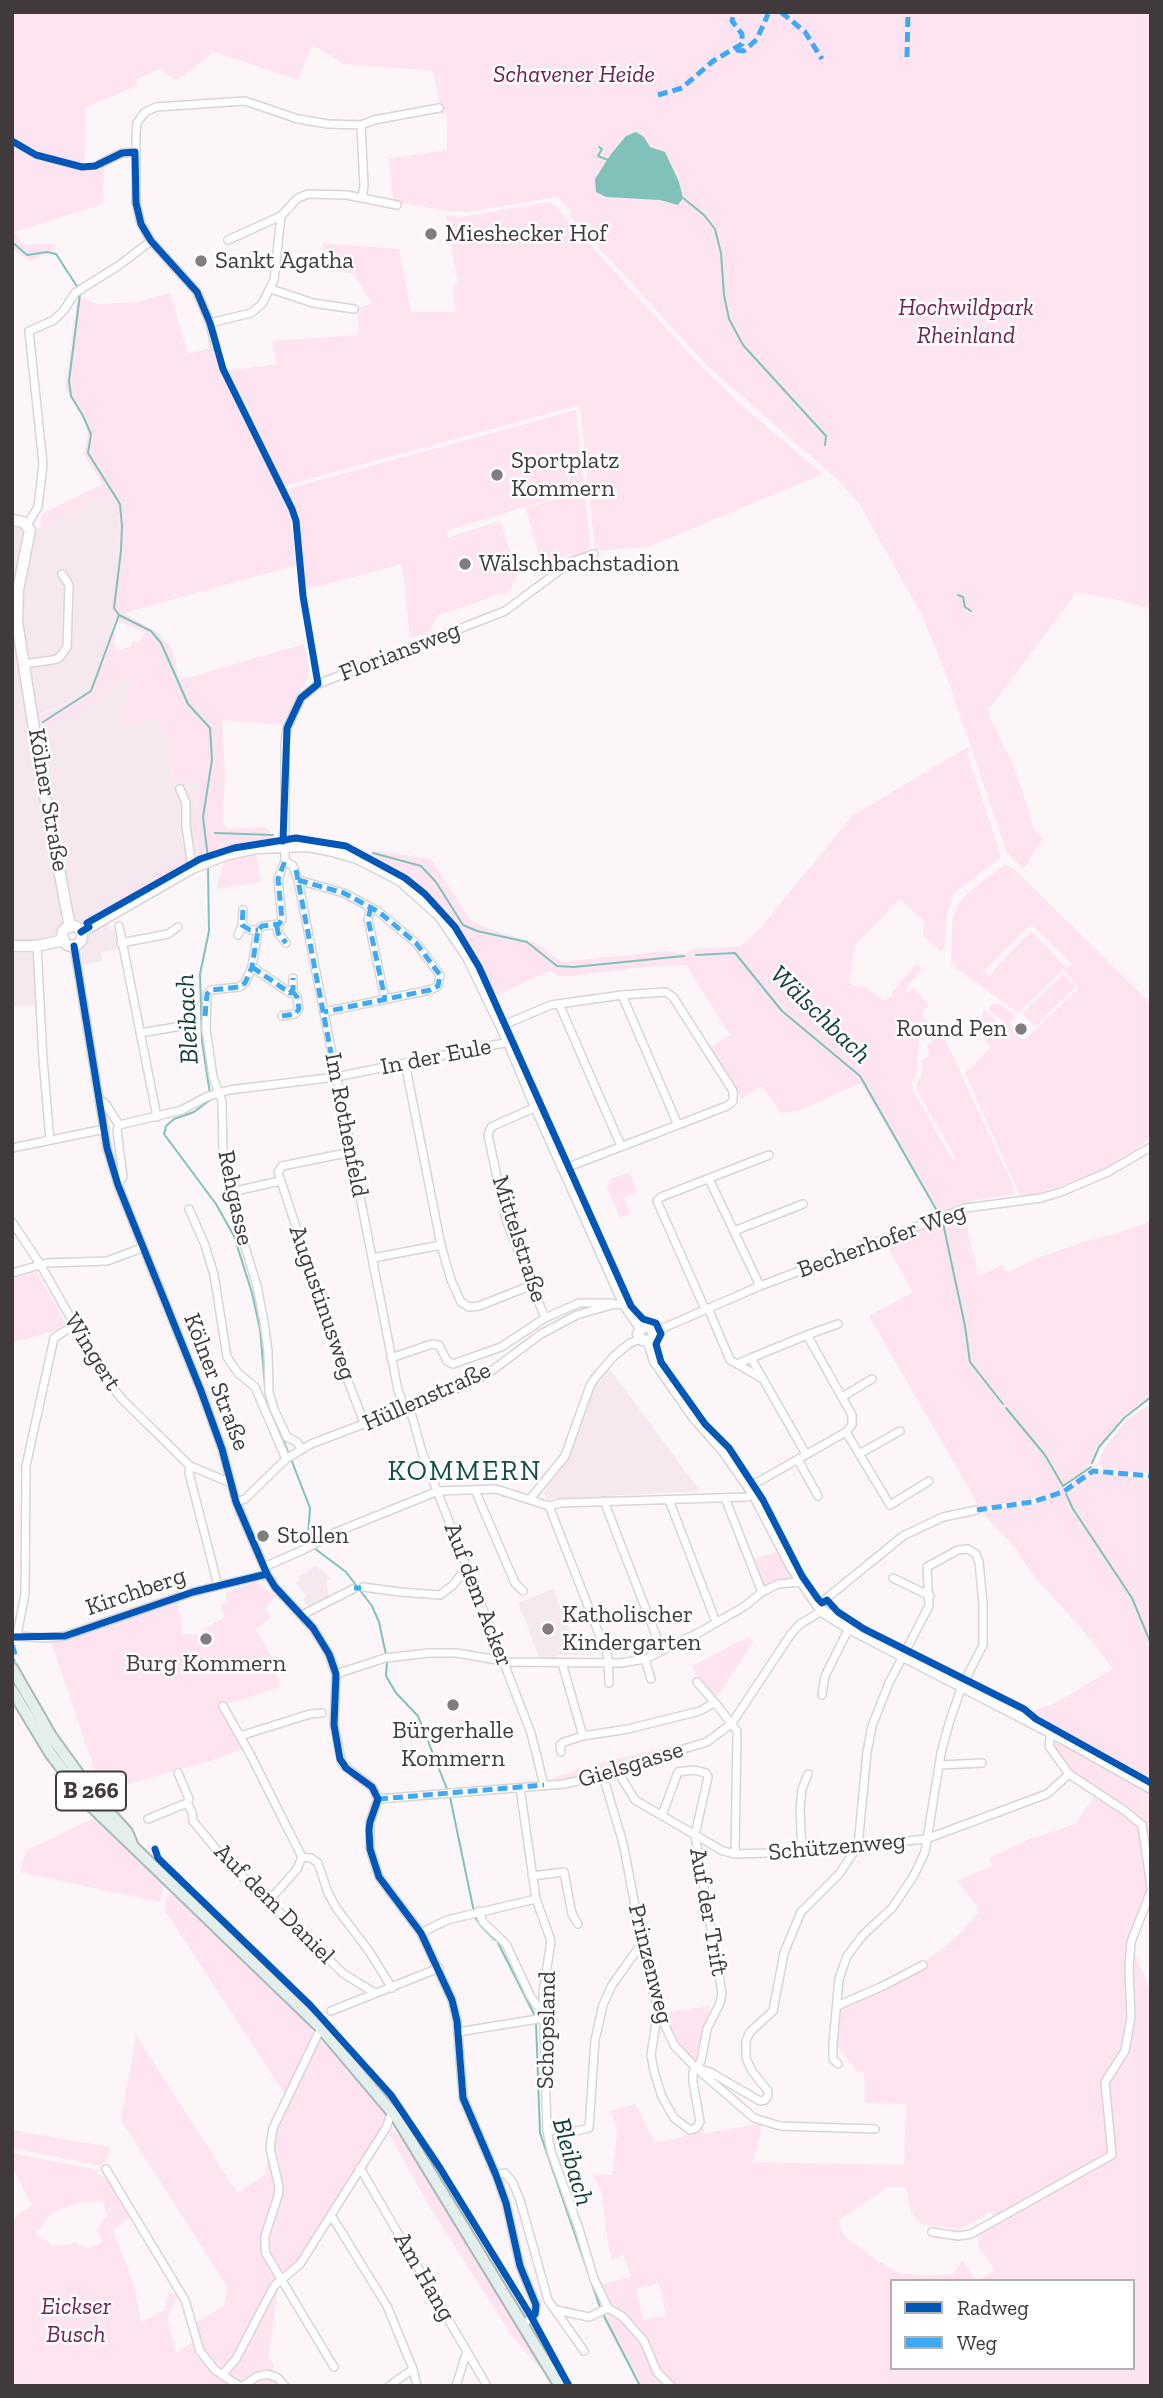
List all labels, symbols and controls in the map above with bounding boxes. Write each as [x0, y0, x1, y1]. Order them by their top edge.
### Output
park label: Schavener Heide [493, 61, 655, 89]
place label: Mieshecker Hof [445, 220, 607, 248]
marker: Mieshecker Hof [423, 226, 439, 242]
place label: Sankt Agatha [215, 247, 354, 275]
marker: Sankt Agatha [193, 253, 209, 269]
park label: Hochwildpark Rheinland [898, 294, 1034, 350]
place label: Sportplatz Kommern [511, 447, 620, 503]
marker: Sportplatz Kommern [489, 467, 505, 483]
place label: Wälschbachstadion [479, 550, 679, 578]
marker: Wälschbachstadion [457, 556, 473, 572]
street label: Floriansweg [335, 616, 465, 688]
street label: Kölner Straße [21, 726, 75, 874]
water label: Wälschbach [763, 959, 877, 1071]
water label: Bleibach [170, 973, 206, 1065]
place label: Round Pen [896, 1015, 1007, 1043]
marker: Round Pen [1013, 1021, 1029, 1037]
street label: In der Eule [378, 1032, 494, 1082]
street label: Im Rothenfeld [318, 1050, 374, 1200]
street label: Rehgasse [211, 1148, 259, 1248]
street label: Mittelstraße [485, 1172, 553, 1306]
street label: Becherhofer Weg [794, 1197, 970, 1285]
street label: Augustinusweg [282, 1222, 362, 1384]
street label: Wingert [57, 1308, 127, 1396]
street label: Kölner Straße [177, 1309, 255, 1455]
street label: Hüllenstraße [359, 1356, 495, 1438]
district label: KOMMERN [388, 1455, 542, 1489]
street label: Auf dem Acker [437, 1519, 519, 1671]
place label: Stollen [277, 1522, 349, 1550]
marker: Stollen [255, 1528, 271, 1544]
street label: Kirchberg [82, 1561, 190, 1623]
place label: Katholischer Kindergarten [562, 1601, 701, 1657]
marker: Katholischer Kindergarten [540, 1621, 556, 1637]
marker: Burg Kommern [198, 1631, 214, 1647]
place label: Burg Kommern [126, 1650, 286, 1678]
marker: Bürgerhalle Kommern [445, 1697, 461, 1713]
place label: Bürgerhalle Kommern [392, 1717, 514, 1773]
street label: Gielsgasse [575, 1735, 687, 1795]
road number: B 266 [56, 1772, 126, 1811]
street label: Schützenweg [767, 1827, 907, 1867]
street label: Auf dem Daniel [208, 1838, 340, 1970]
street label: Auf der Trift [683, 1846, 733, 1978]
street label: Prinzenweg [621, 1901, 679, 2027]
street label: Schopsland [532, 1971, 562, 2089]
water label: Bleibach [545, 2114, 599, 2210]
street label: Am Hang [387, 2227, 461, 2327]
legend [890, 2279, 1135, 2370]
park label: Eickser Busch [41, 2293, 111, 2349]
text: Radweg [957, 2295, 1029, 2320]
text: Weg [957, 2330, 997, 2355]

